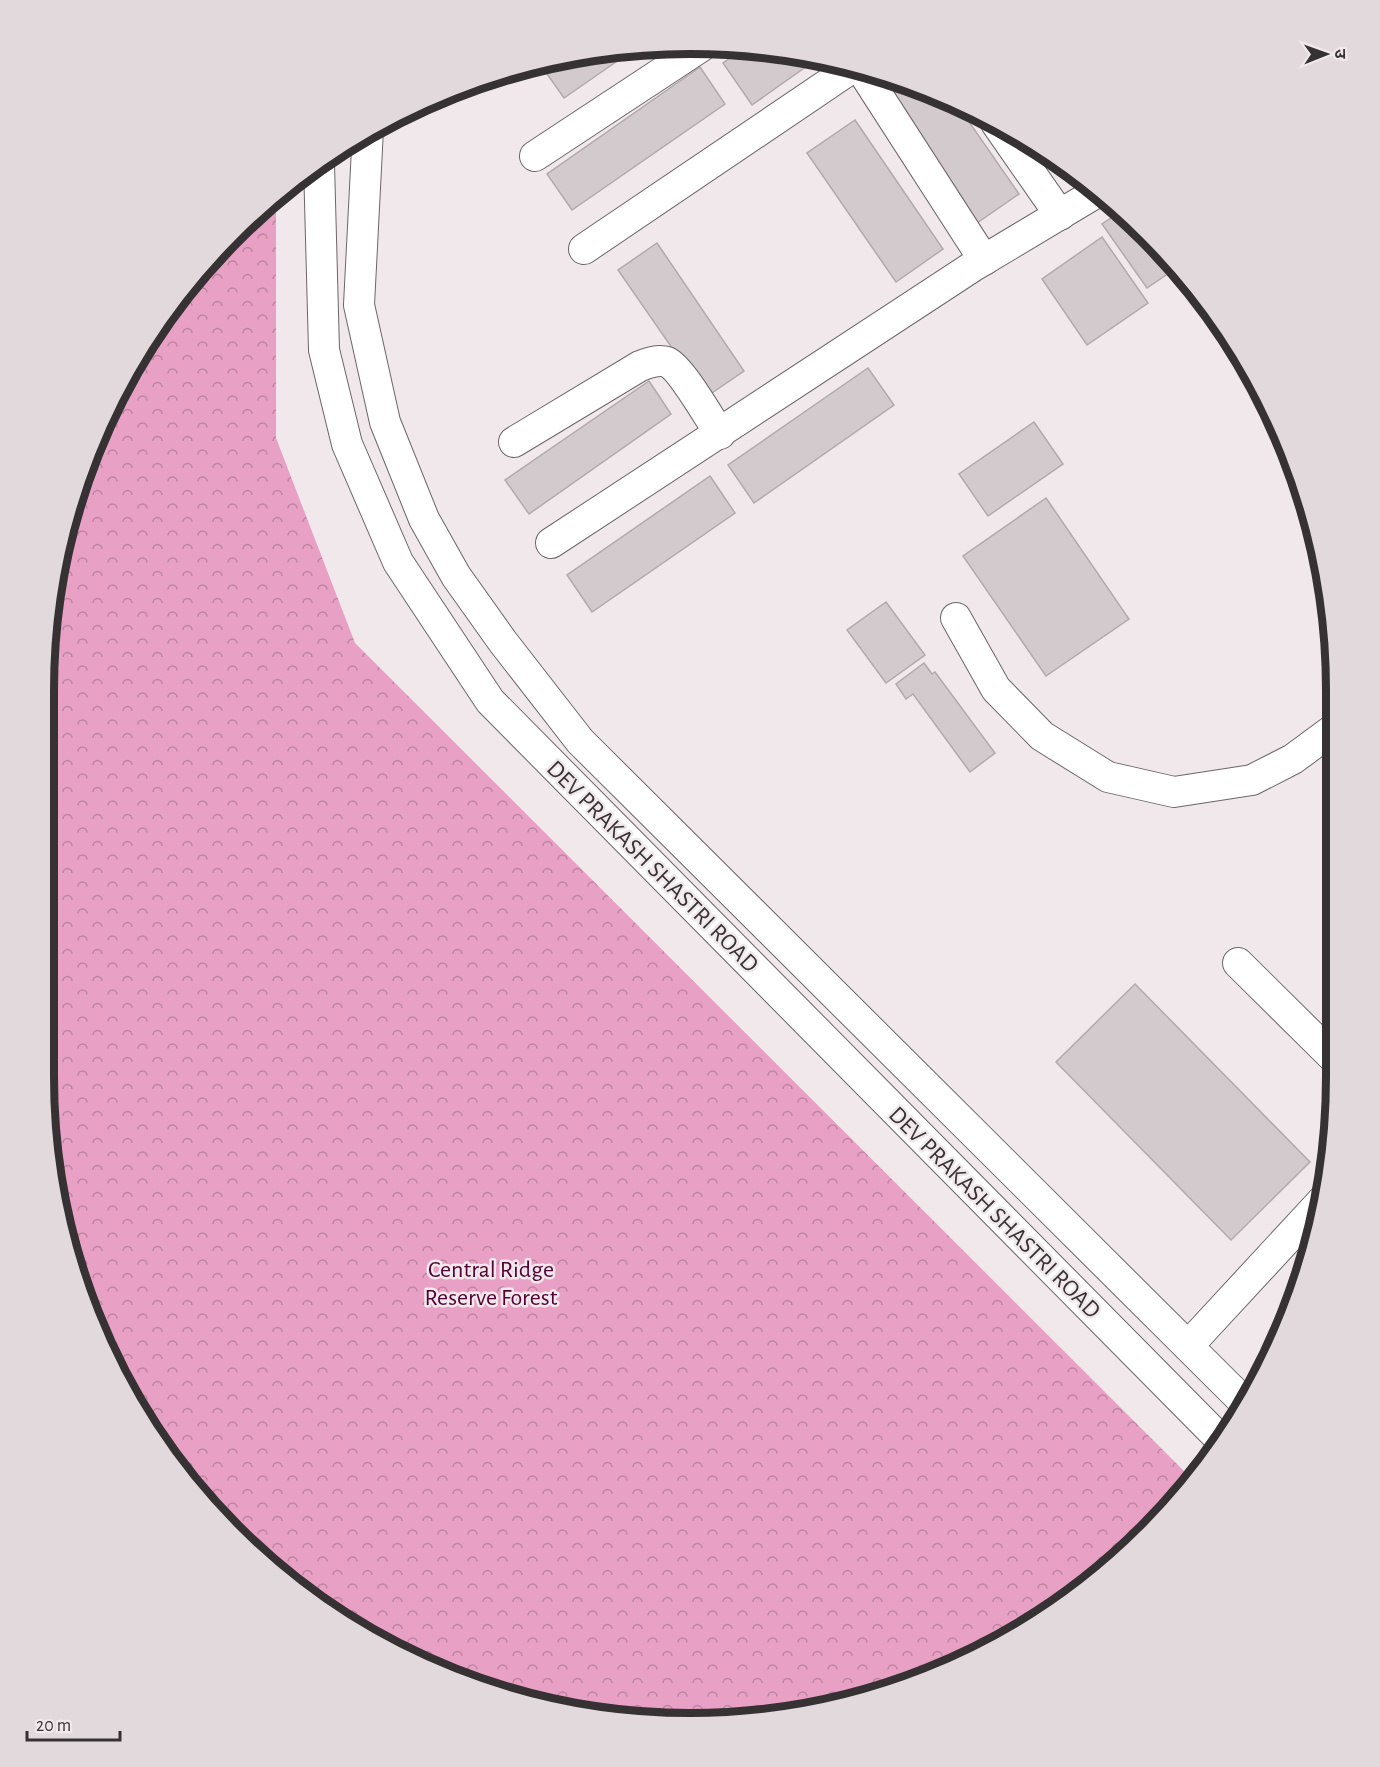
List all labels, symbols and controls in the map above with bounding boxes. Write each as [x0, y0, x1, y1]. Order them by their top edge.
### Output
north arrow [1296, 24, 1356, 84]
text: उ [1332, 49, 1348, 59]
street label: DEV PRAKASH SHASTRI ROAD [542, 756, 763, 977]
street label: DEV PRAKASH SHASTRI ROAD [884, 1102, 1105, 1323]
park label: Central Ridge Reserve Forest [425, 1258, 558, 1310]
scale bar [27, 1704, 120, 1742]
text: 20 m [36, 1717, 71, 1735]

